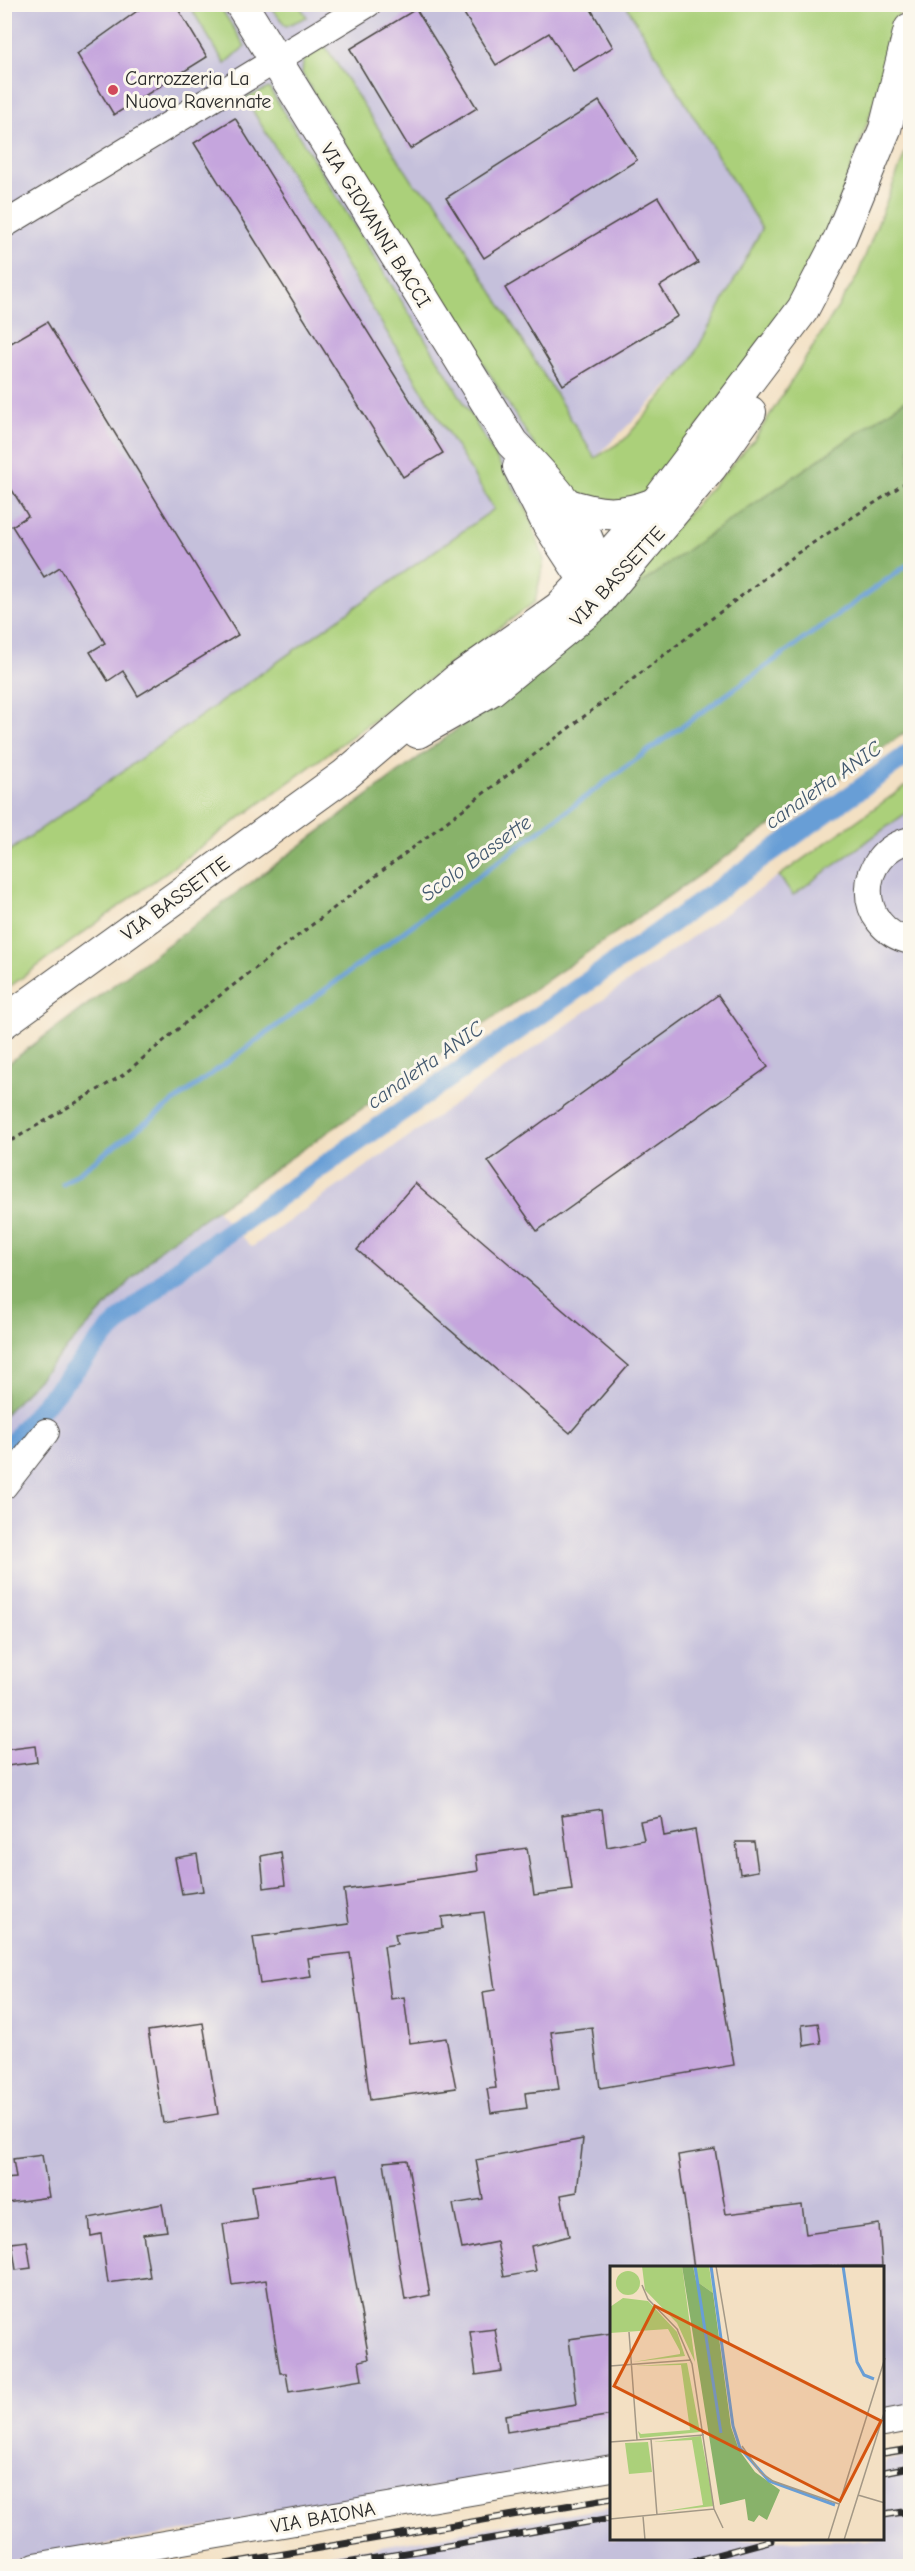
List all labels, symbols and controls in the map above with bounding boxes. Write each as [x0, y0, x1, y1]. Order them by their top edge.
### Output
place label: Carrozzeria La Nuova Ravennate [125, 67, 271, 113]
marker: Carrozzeria La Nuova Ravennate [106, 83, 120, 97]
street label: VIA GIOVANNI BACCI [316, 139, 436, 312]
street label: VIA BASSETTE [565, 522, 670, 631]
water label: canaletta ANIC [760, 735, 887, 834]
water label: Scolo Bassette [416, 810, 536, 906]
street label: VIA BASSETTE [117, 851, 234, 945]
water label: canaletta ANIC [362, 1015, 489, 1114]
inset map [610, 2266, 885, 2541]
street label: VIA BAIONA [269, 2497, 378, 2538]

